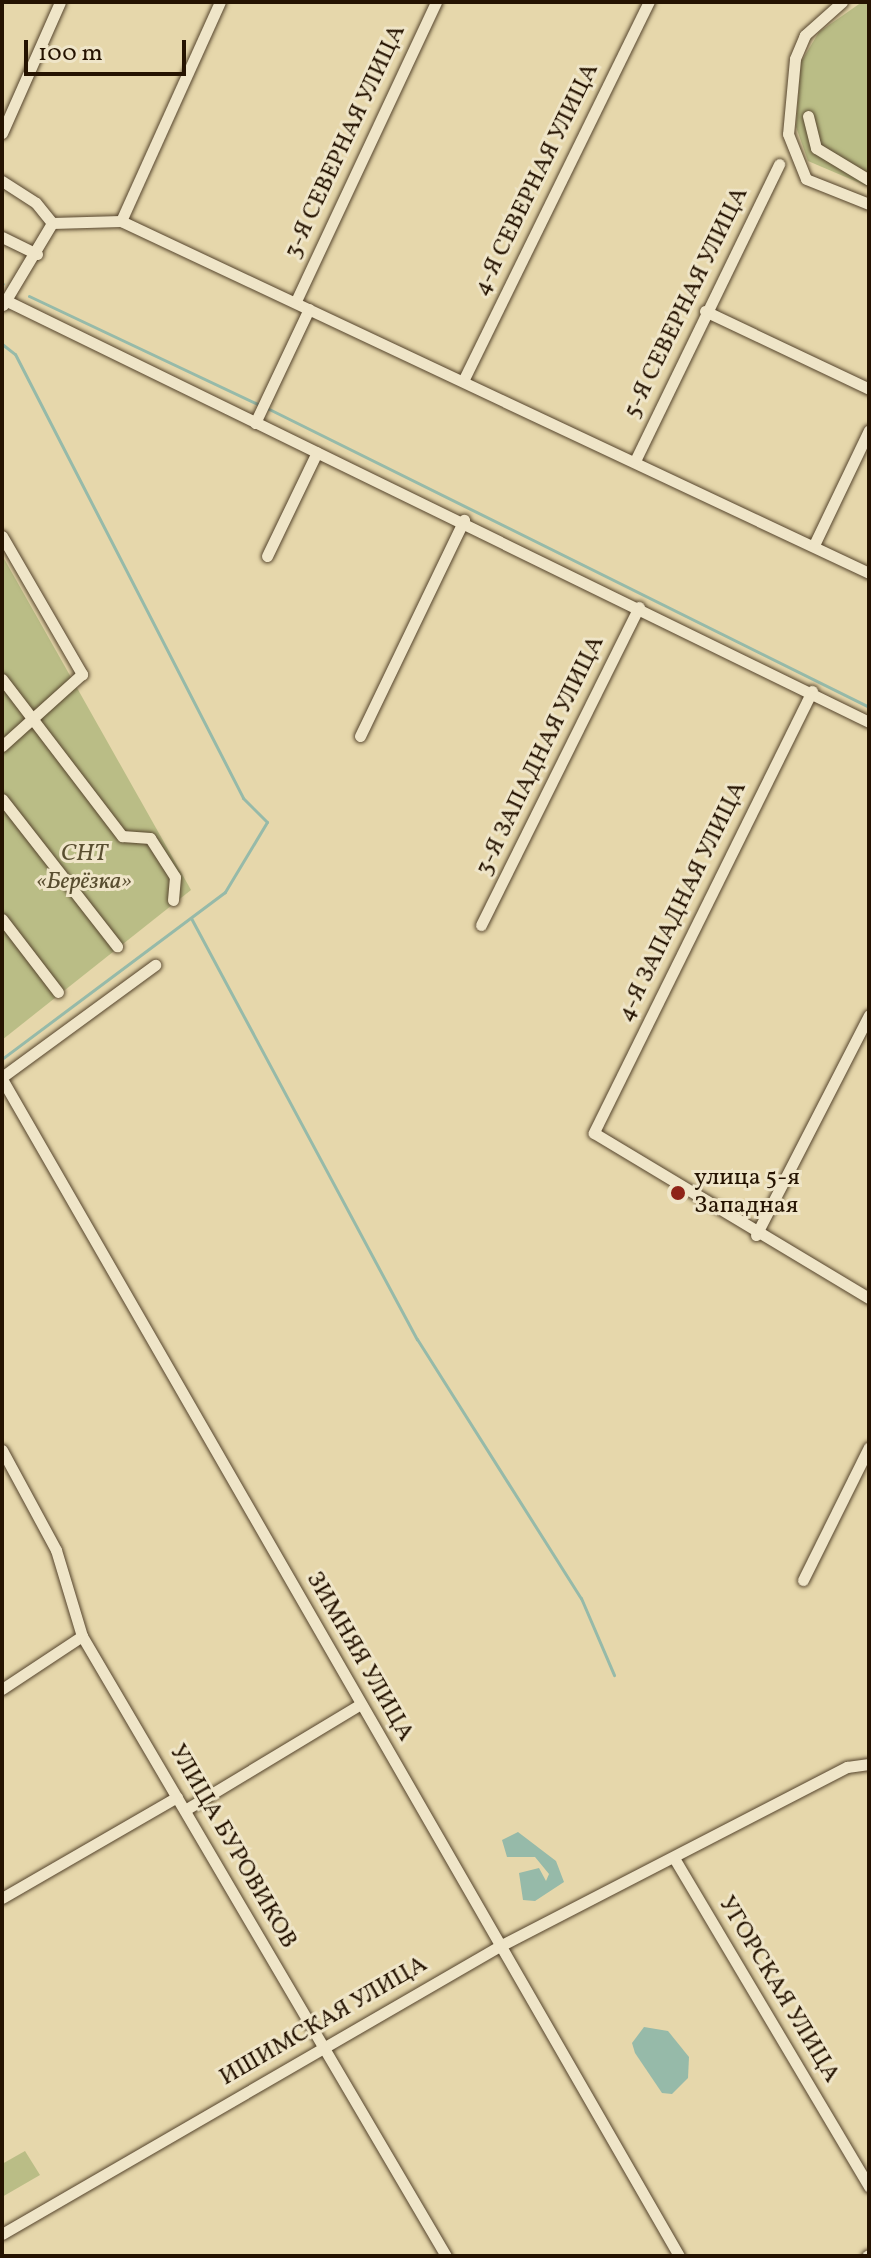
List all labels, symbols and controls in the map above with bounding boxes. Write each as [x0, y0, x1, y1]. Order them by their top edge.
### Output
street label: 3-Я СЕВЕРНАЯ УЛИЦА [279, 21, 413, 263]
scale bar [28, 24, 190, 74]
text: 100 m [38, 37, 103, 71]
street label: 4-Я СЕВЕРНАЯ УЛИЦА [468, 59, 606, 301]
street label: 5-Я СЕВЕРНАЯ УЛИЦА [618, 183, 756, 423]
street label: 3-Я ЗАПАДНАЯ УЛИЦА [470, 632, 612, 880]
street label: 4-Я ЗАПАДНАЯ УЛИЦА [612, 777, 754, 1027]
park label: СНТ «Берёзка» [36, 841, 132, 897]
place label: улица 5-я Западная [694, 1165, 800, 1221]
marker: улица 5-я Западная [669, 1184, 687, 1202]
street label: ЗИМНЯЯ УЛИЦА [299, 1567, 419, 1747]
street label: УЛИЦА БУРОВИКОВ [162, 1740, 302, 1954]
street label: УГОРСКАЯ УЛИЦА [711, 1892, 845, 2088]
street label: ИШИМСКАЯ УЛИЦА [215, 1951, 433, 2093]

